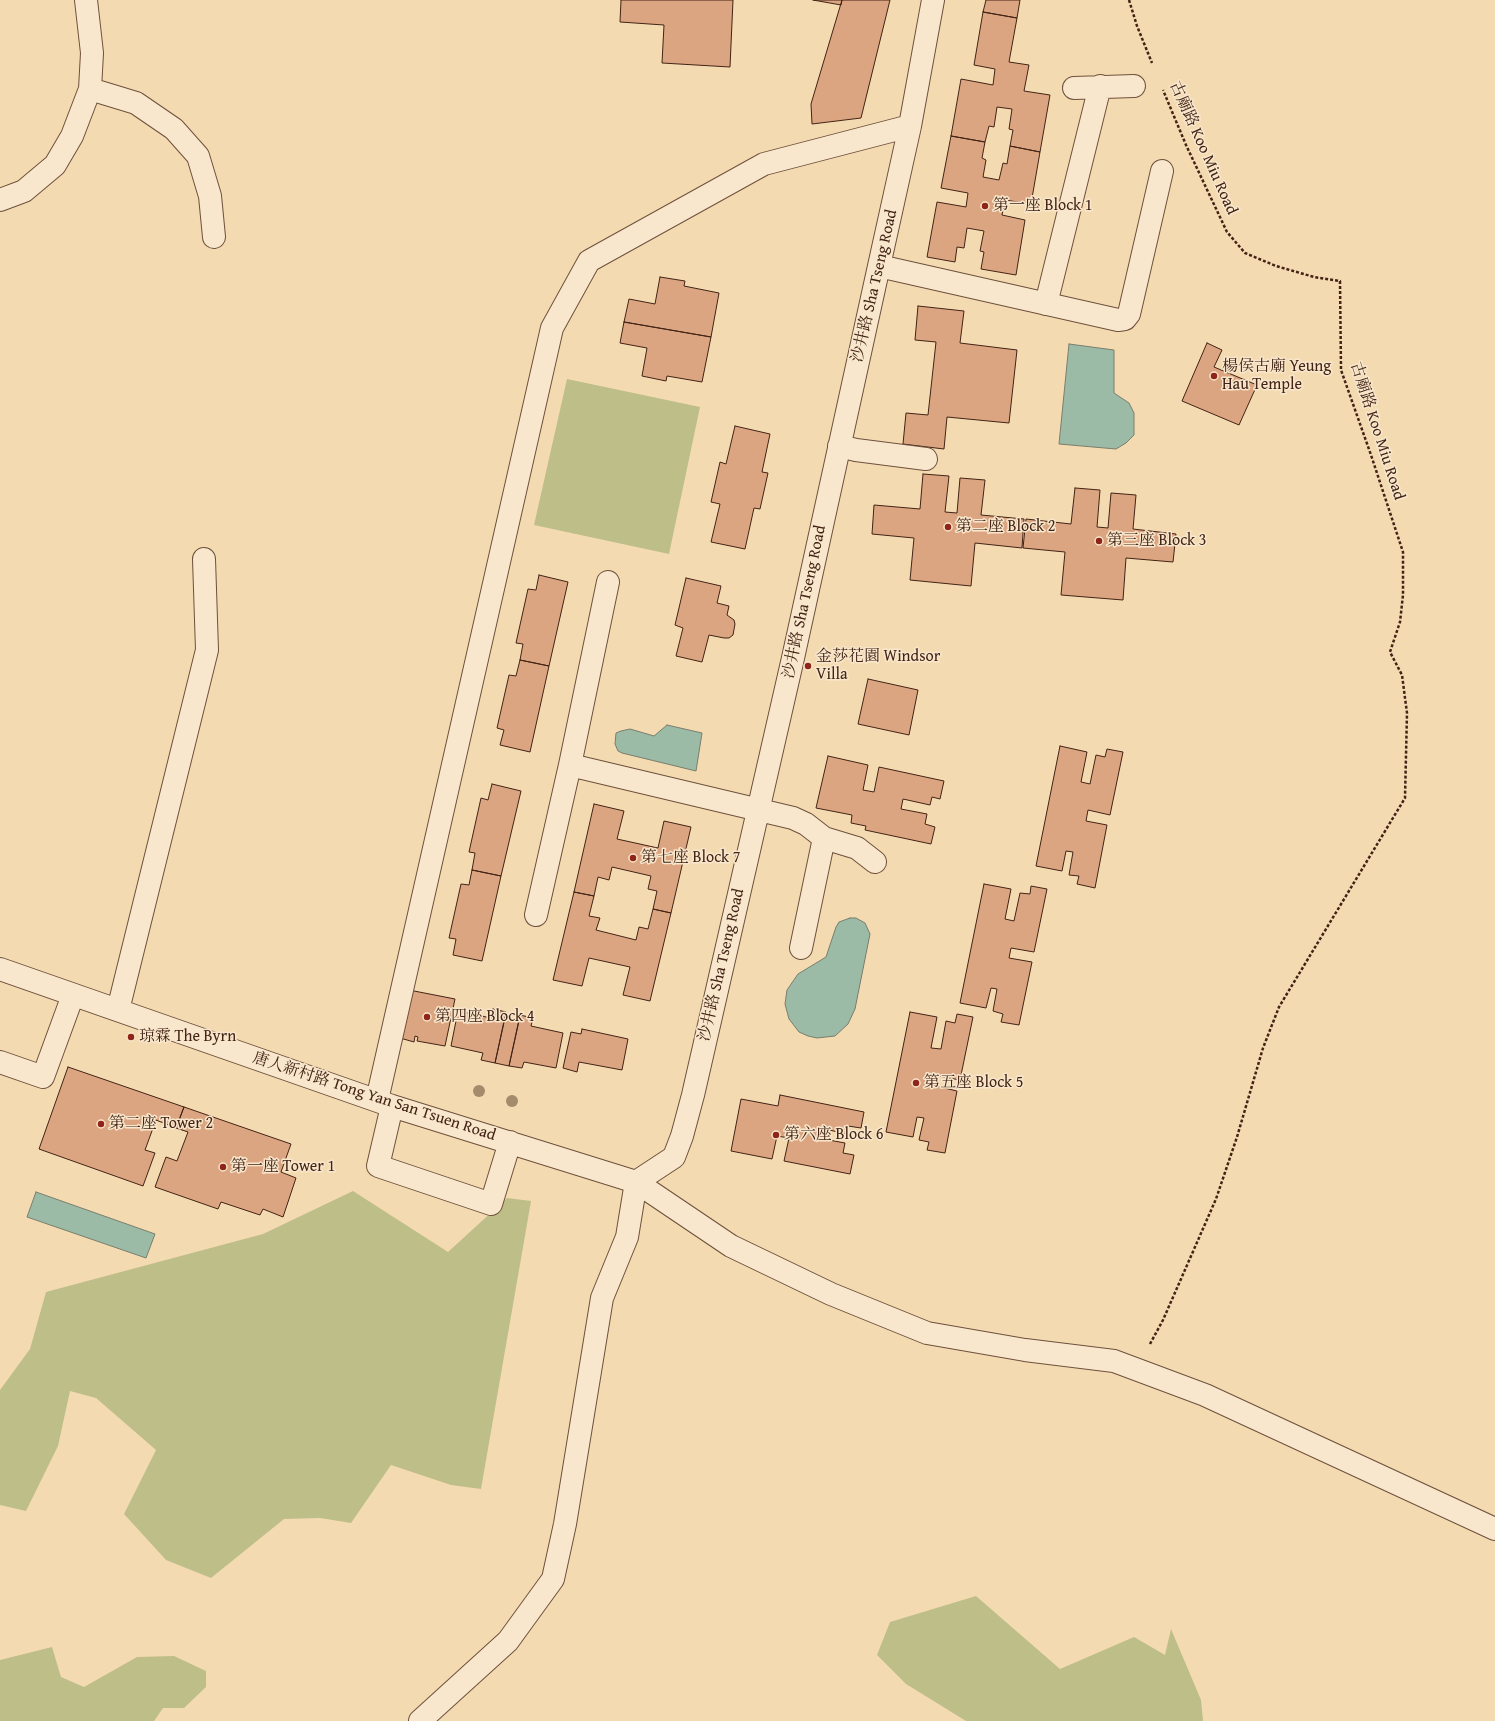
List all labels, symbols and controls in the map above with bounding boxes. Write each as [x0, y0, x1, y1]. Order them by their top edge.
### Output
street label: 古廟路 Koo Miu Road [1165, 78, 1241, 218]
place label: 第一座 Block 1 [993, 196, 1092, 216]
marker: 第一座 Block 1 [980, 201, 990, 211]
street label: 沙井路 Sha Tseng Road [848, 208, 902, 364]
place label: 楊侯古廟 Yeung Hau Temple [1222, 357, 1331, 395]
street label: 古廟路 Koo Miu Road [1346, 360, 1408, 502]
marker: 楊侯古廟 Yeung Hau Temple [1209, 371, 1219, 381]
place label: 第二座 Block 2 [956, 517, 1055, 537]
marker: 第二座 Block 2 [943, 522, 953, 532]
street label: 沙井路 Sha Tseng Road [779, 524, 831, 680]
place label: 第三座 Block 3 [1107, 531, 1206, 551]
marker: 第三座 Block 3 [1094, 536, 1104, 546]
place label: 金莎花園 Windsor Villa [816, 647, 940, 685]
marker: 金莎花園 Windsor Villa [803, 661, 813, 671]
place label: 第七座 Block 7 [641, 848, 740, 868]
marker: 第七座 Block 7 [628, 853, 638, 863]
street label: 沙井路 Sha Tseng Road [695, 887, 749, 1043]
place label: 第四座 Block 4 [435, 1007, 534, 1027]
marker: 第四座 Block 4 [422, 1012, 432, 1022]
place label: 琼霖 The Byrn [139, 1027, 236, 1047]
marker: 琼霖 The Byrn [126, 1032, 136, 1042]
street label: 唐人新村路 Tong Yan San Tsuen Road [250, 1049, 498, 1145]
place label: 第五座 Block 5 [924, 1073, 1023, 1093]
marker: 第五座 Block 5 [911, 1078, 921, 1088]
place label: 第二座 Tower 2 [109, 1114, 213, 1134]
marker: 第二座 Tower 2 [96, 1119, 106, 1129]
place label: 第六座 Block 6 [784, 1125, 883, 1145]
marker: 第六座 Block 6 [771, 1130, 781, 1140]
place label: 第一座 Tower 1 [231, 1157, 335, 1177]
marker: 第一座 Tower 1 [218, 1162, 228, 1172]

